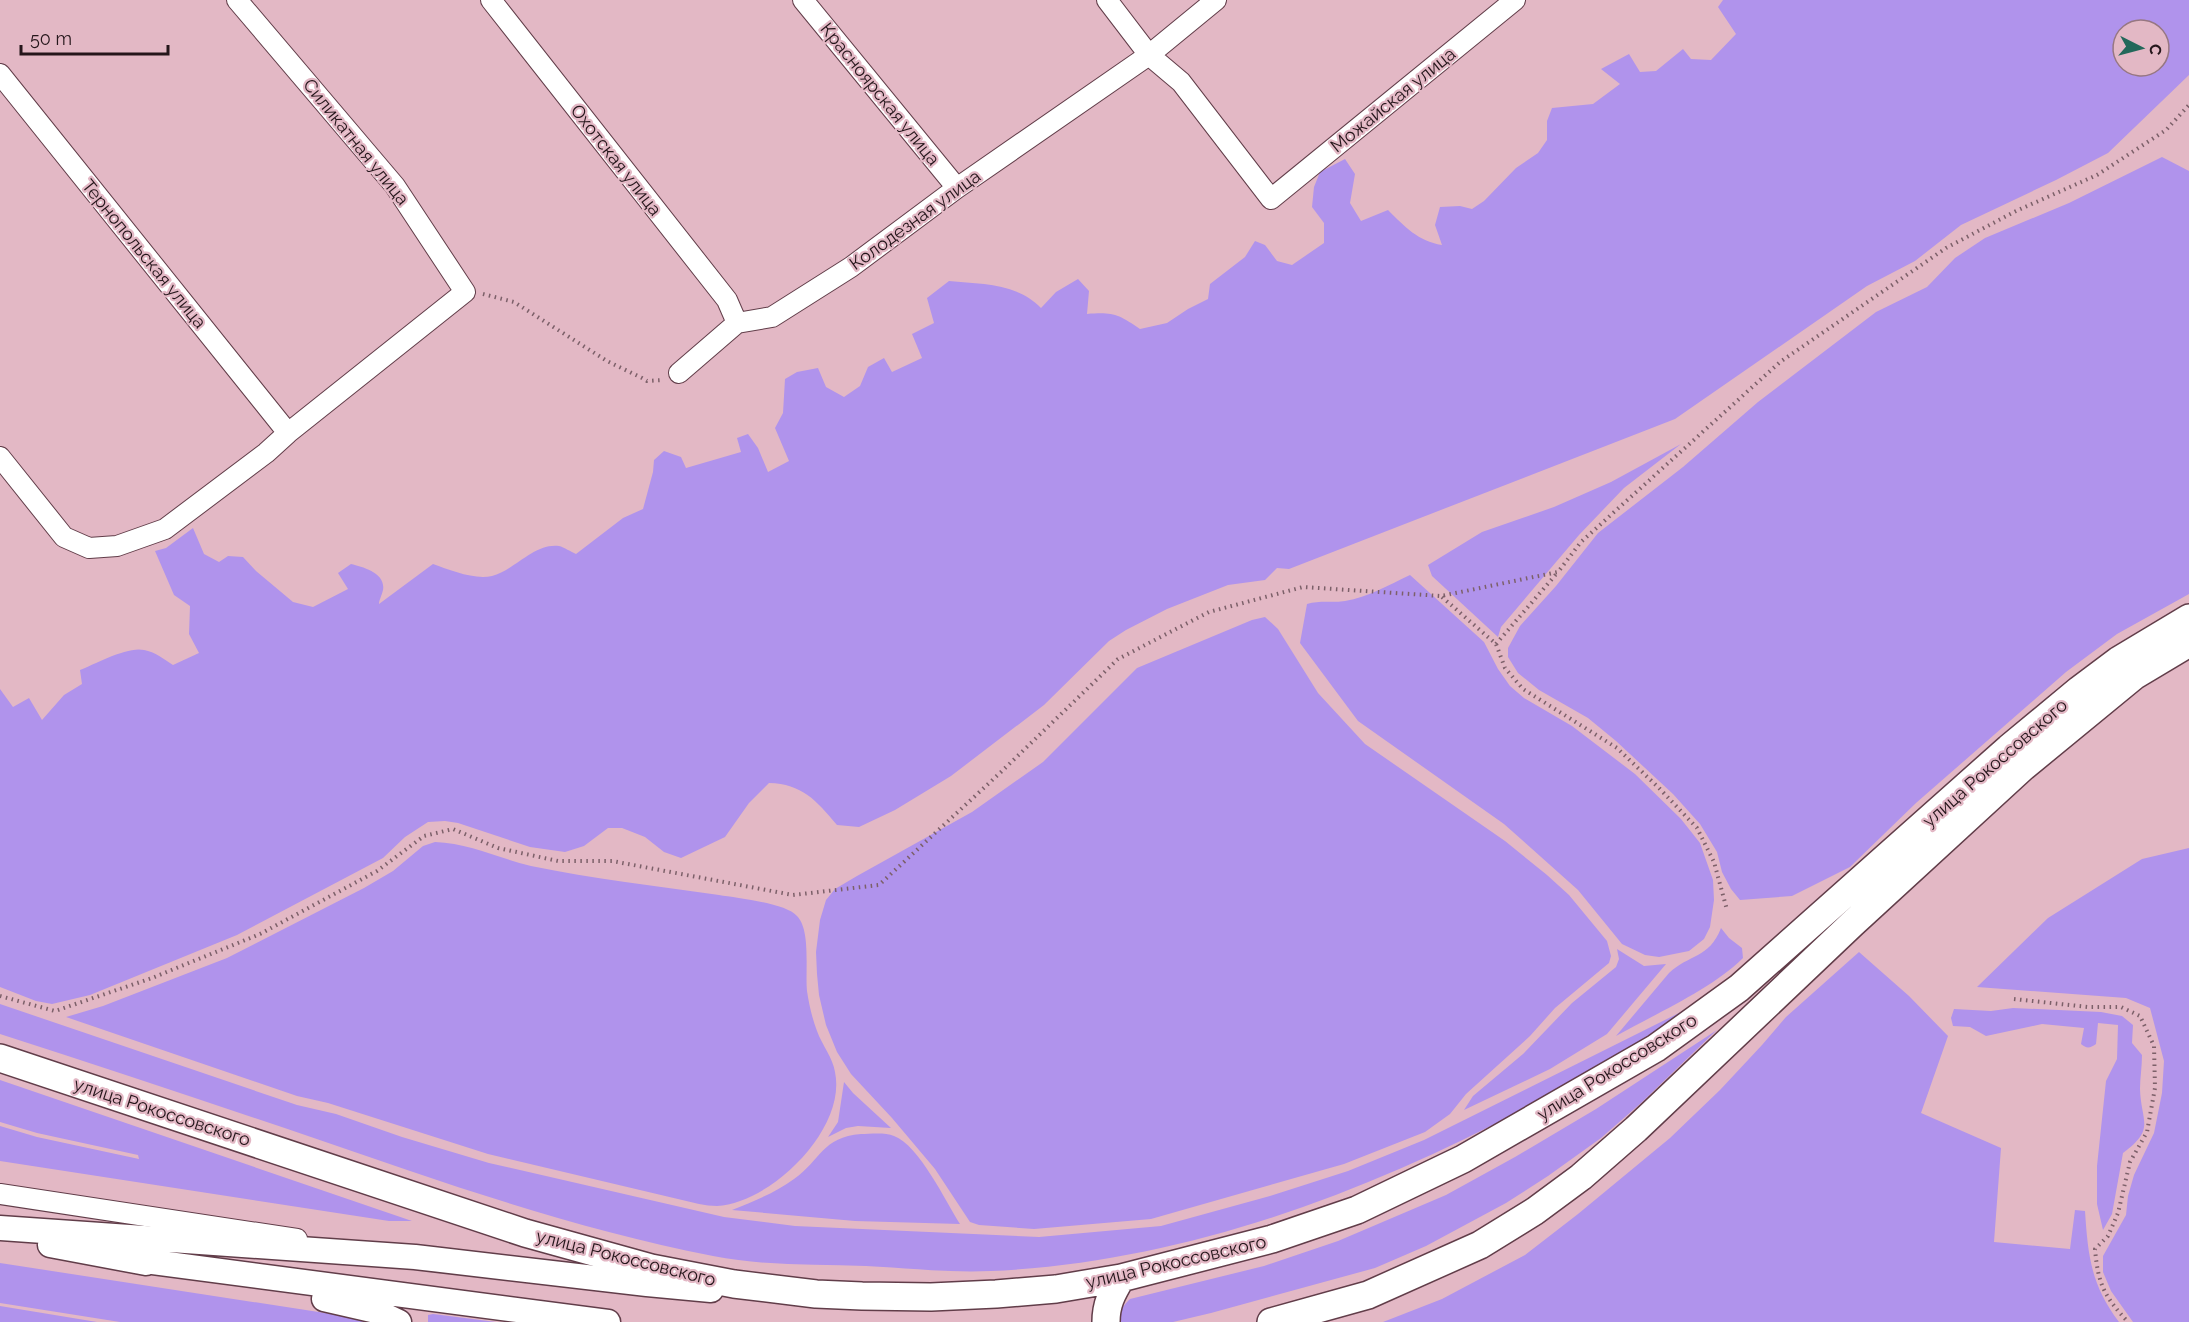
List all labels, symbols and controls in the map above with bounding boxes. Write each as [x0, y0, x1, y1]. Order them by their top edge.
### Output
scale bar [21, 18, 168, 56]
street label: Красноярская улица [816, 18, 944, 169]
north arrow [2111, 18, 2171, 78]
text: 50 m [30, 28, 72, 49]
street label: Можайская улица [1326, 43, 1459, 156]
text: С [2145, 43, 2165, 56]
street label: Силикатная улица [299, 74, 414, 209]
street label: Охотская улица [566, 100, 666, 219]
street label: Колодезная улица [845, 165, 984, 274]
street label: Тернопольская улица [78, 175, 211, 332]
street label: улица Рокоссовского [1918, 694, 2071, 831]
street label: улица Рокоссовского [1533, 1009, 1701, 1124]
street label: улица Рокоссовского [71, 1073, 253, 1150]
street label: улица Рокоссовского [534, 1225, 718, 1290]
street label: улица Рокоссовского [1084, 1230, 1268, 1292]

